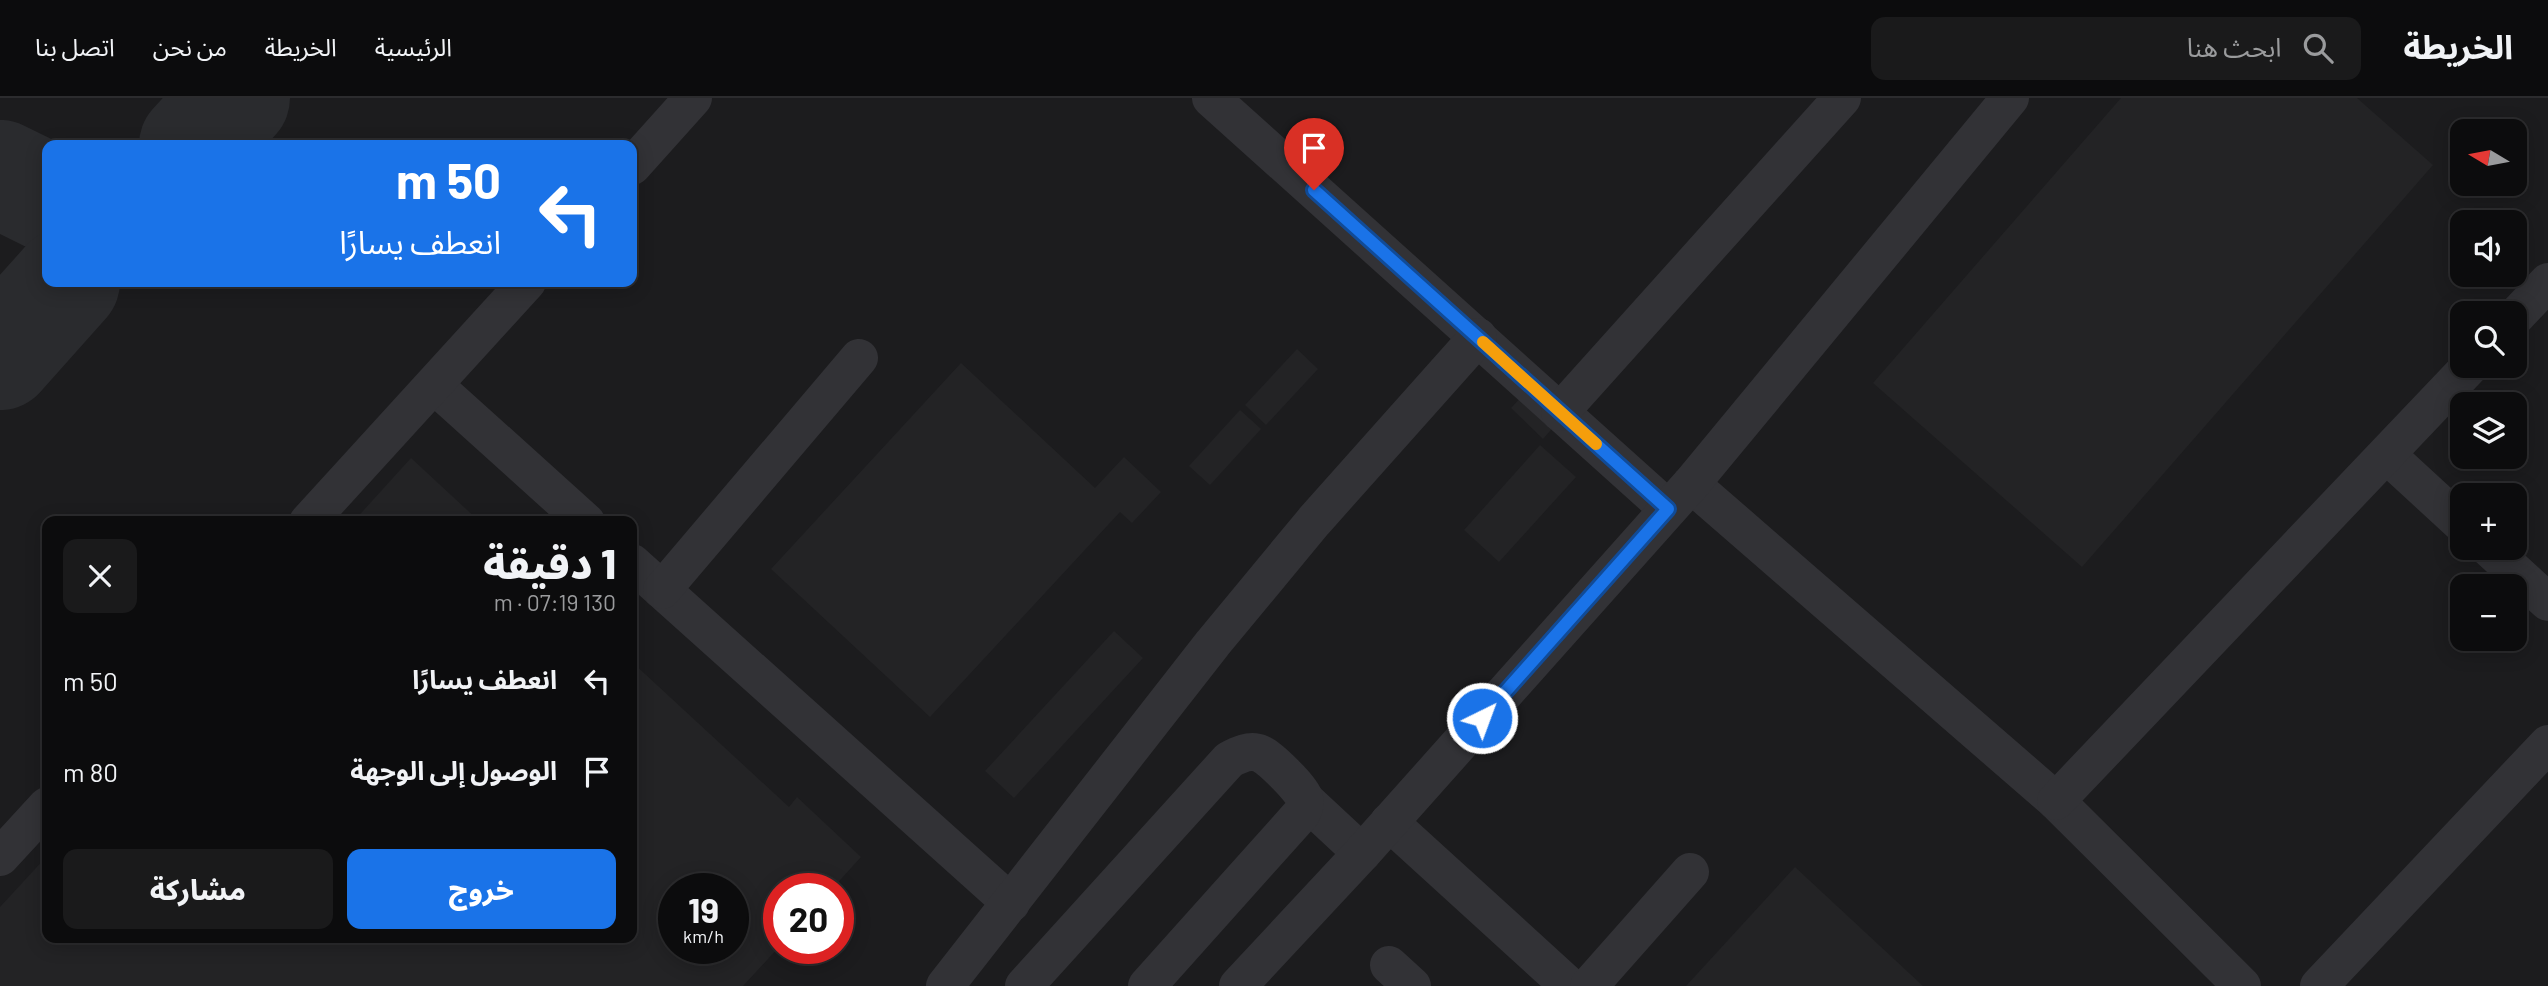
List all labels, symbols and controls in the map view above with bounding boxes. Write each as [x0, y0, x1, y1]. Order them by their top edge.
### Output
search box [1871, 17, 2361, 80]
text: الخريطة [2403, 26, 2513, 66]
icon: search [2299, 29, 2337, 67]
text: ابحث هنا [2187, 31, 2281, 62]
text: اتصل بنا [35, 32, 115, 61]
text: من نحن [153, 32, 227, 61]
text: الخريطة [265, 32, 337, 61]
text: الرئيسية [375, 32, 452, 61]
pin [1284, 118, 1344, 190]
north arrow [2450, 119, 2527, 196]
map controls [2450, 119, 2527, 651]
icon: arrive [1295, 129, 1333, 167]
text: 50 m [396, 150, 501, 209]
icon: left [525, 168, 616, 259]
button: sound [2450, 210, 2527, 287]
text: انعطف يسارًا [339, 222, 501, 260]
button: search [2450, 301, 2527, 378]
button: layers [2450, 392, 2527, 469]
button: + [2450, 483, 2527, 560]
text: 1 دقيقة [483, 537, 616, 587]
button: close [63, 539, 137, 613]
button: − [2450, 574, 2527, 651]
text: 130 m · 07:19 [494, 588, 616, 616]
icon: left [578, 662, 616, 700]
text: انعطف يسارًا [412, 663, 557, 694]
text: 50 m [63, 665, 118, 696]
position arrow [1445, 681, 1519, 755]
icon: arrive [578, 753, 616, 791]
text: الوصول إلى الوجهة [350, 754, 557, 785]
text: 80 m [63, 756, 118, 787]
button: مشاركة [63, 849, 333, 929]
button: خروج [347, 849, 616, 929]
speed limit sign: 20 [763, 873, 854, 964]
text: 19 [688, 888, 719, 930]
text: km/h [683, 925, 724, 947]

